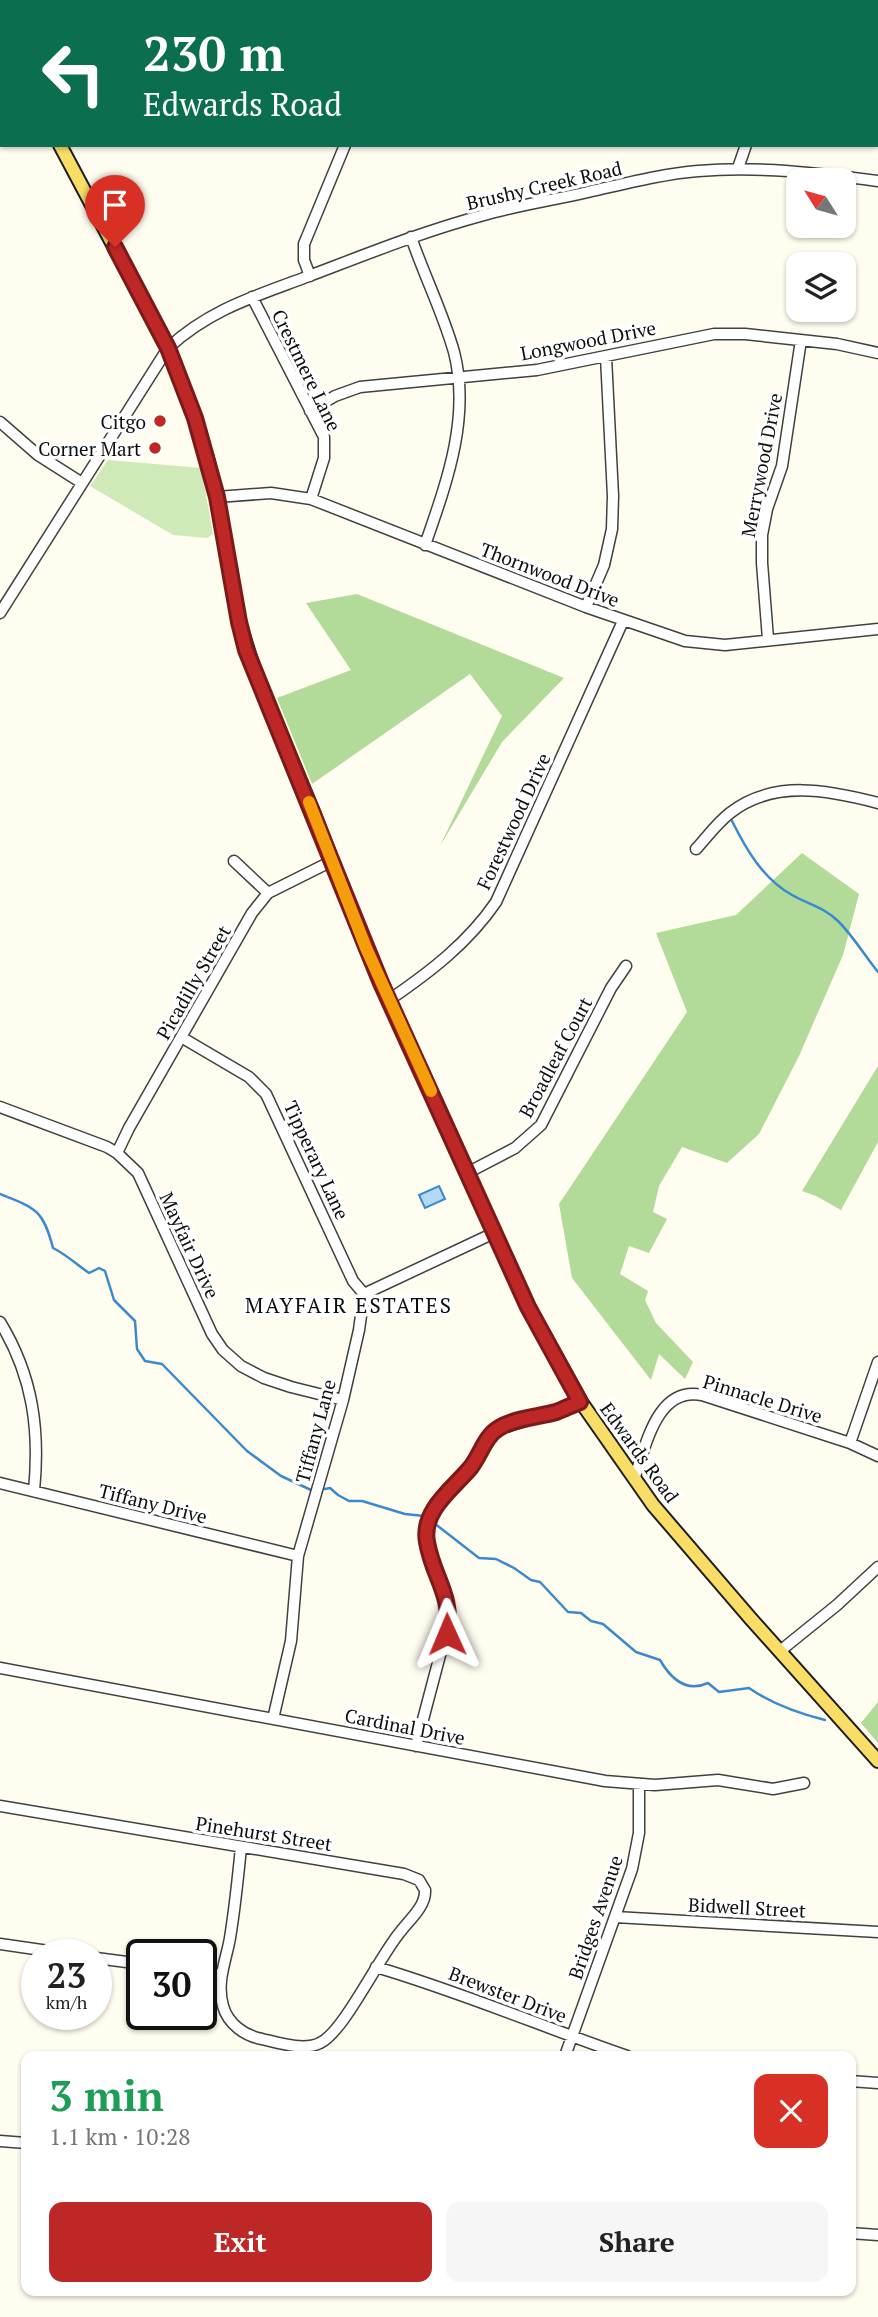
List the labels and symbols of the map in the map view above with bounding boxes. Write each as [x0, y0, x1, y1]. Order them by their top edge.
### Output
street label: Brushy Creek Road [464, 155, 625, 215]
north arrow [786, 168, 856, 238]
pin [85, 175, 145, 247]
street label: Crestmere Lane [267, 305, 347, 435]
street label: Longwood Drive [518, 315, 658, 365]
street label: Merrywood Drive [735, 391, 787, 539]
place label: Citgo [100, 409, 146, 434]
marker: Citgo [152, 413, 168, 429]
place label: Corner Mart [38, 436, 141, 461]
marker: Corner Mart [147, 440, 163, 456]
street label: Thornwood Drive [477, 536, 623, 612]
street label: Forestwood Drive [470, 749, 556, 893]
street label: Picadilly Street [150, 920, 236, 1044]
street label: Broadleaf Court [513, 992, 597, 1122]
street label: Tipperary Lane [279, 1097, 355, 1223]
street label: Mayfair Drive [154, 1188, 226, 1302]
district label: MAYFAIR ESTATES [245, 1291, 453, 1319]
street label: Pinnacle Drive [700, 1368, 826, 1428]
street label: Tiffany Lane [289, 1376, 341, 1486]
street label: Edwards Road [595, 1397, 685, 1507]
street label: Tiffany Drive [96, 1477, 210, 1529]
position arrow [410, 1597, 484, 1671]
street label: Cardinal Drive [343, 1702, 467, 1750]
street label: Pinehurst Street [194, 1810, 334, 1856]
street label: Bridges Avenue [562, 1852, 628, 1982]
street label: Bidwell Street [687, 1891, 807, 1923]
speed limit sign: 30 [126, 1939, 217, 2030]
street label: Brewster Drive [445, 1960, 571, 2028]

